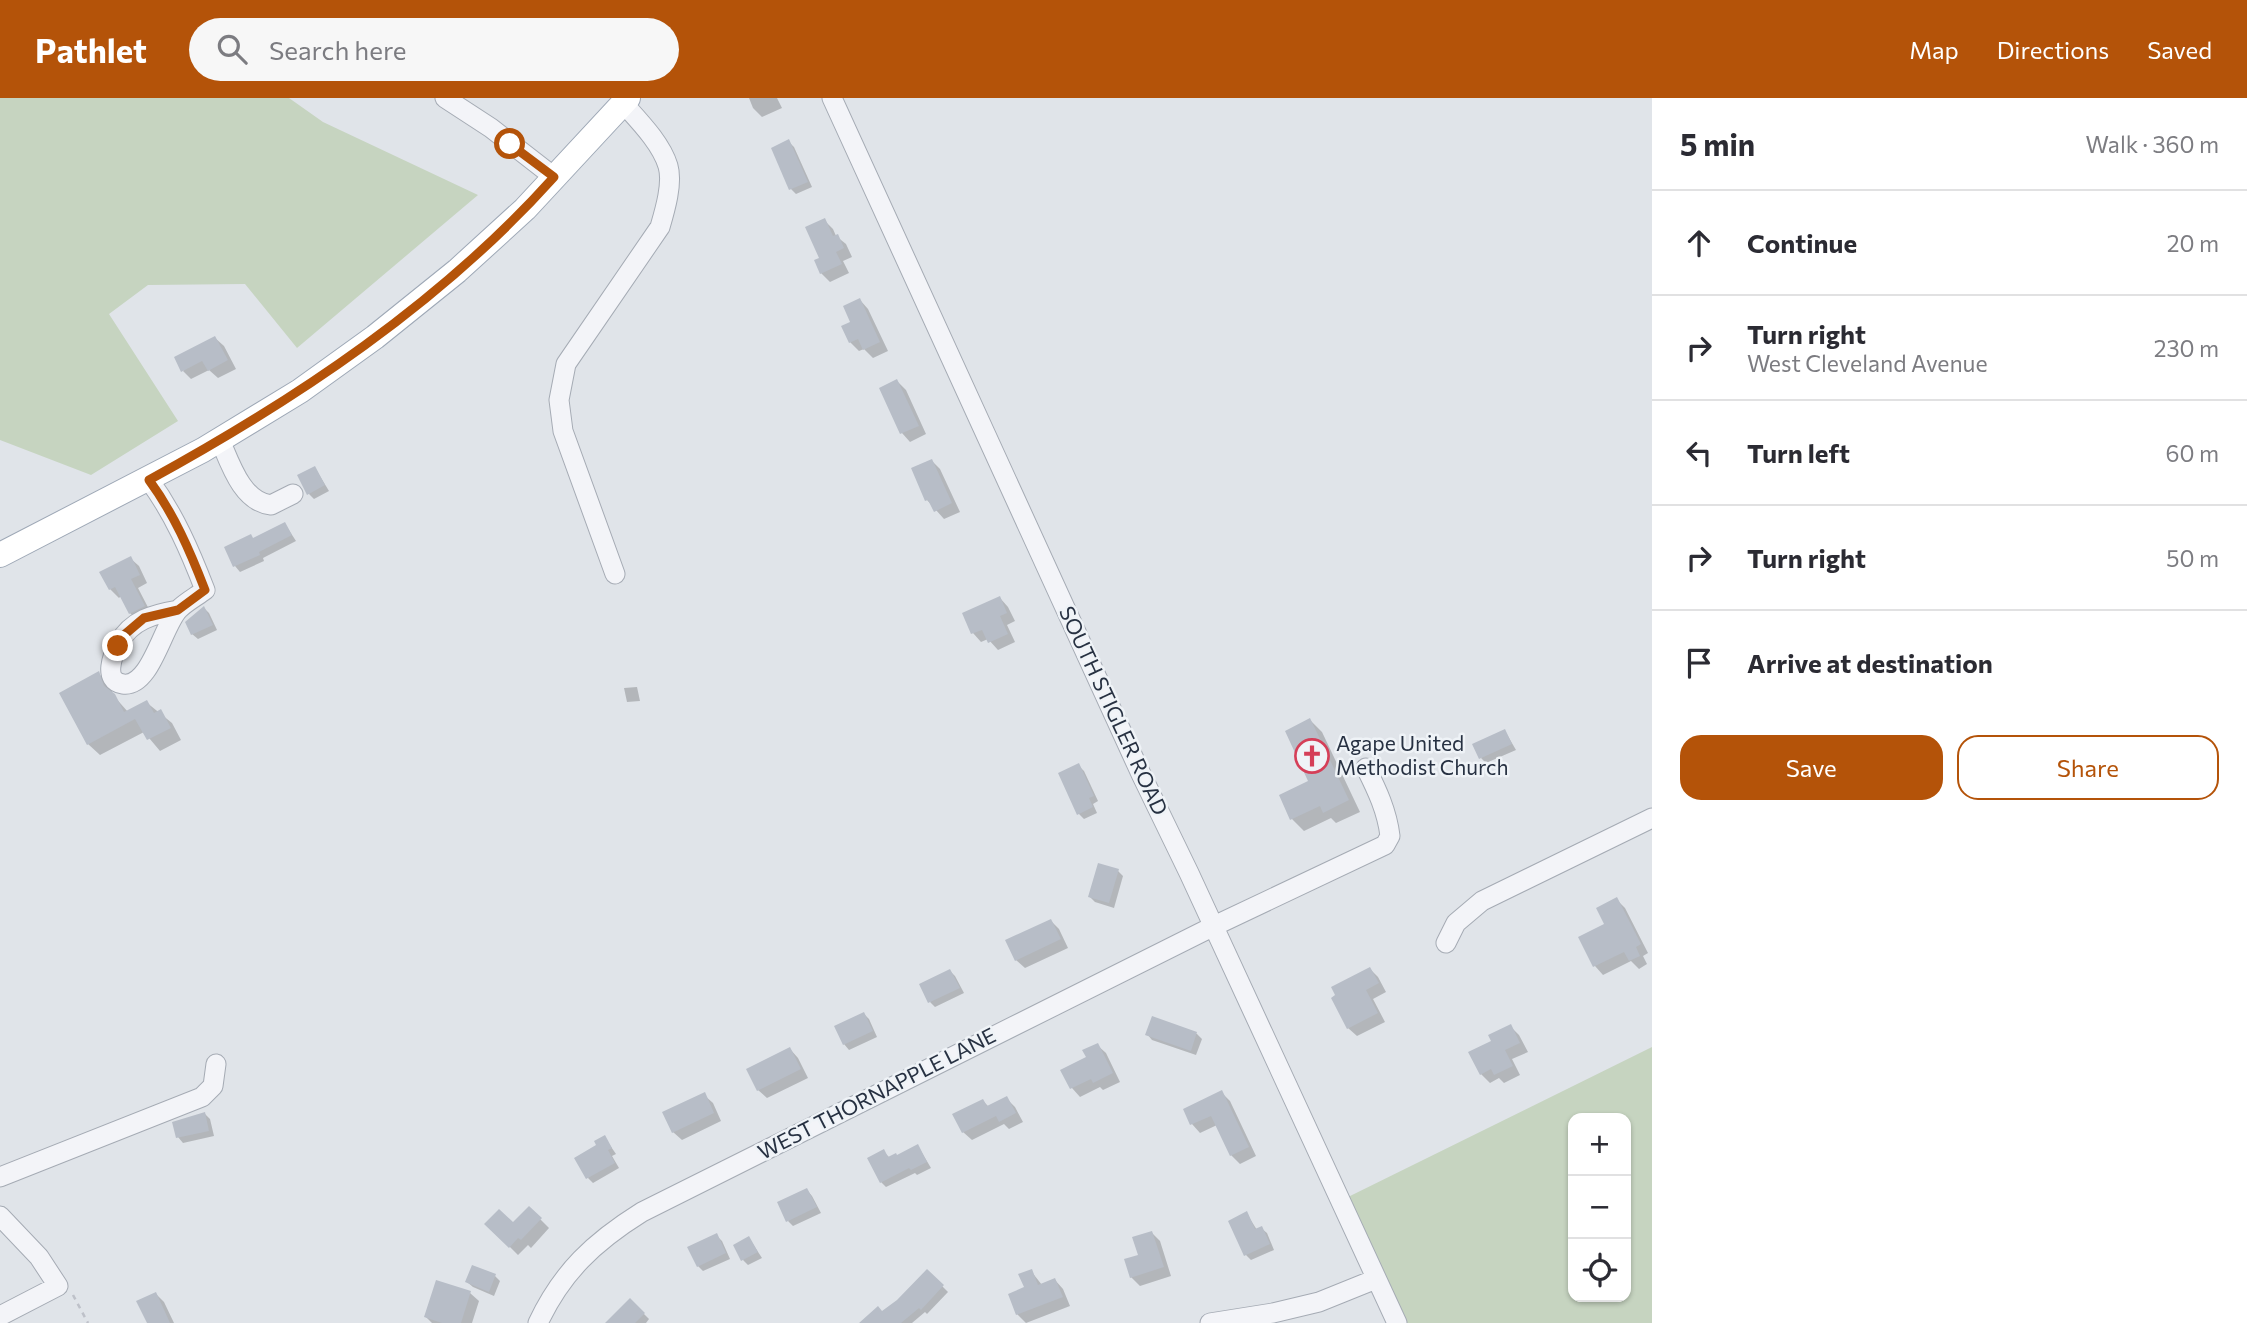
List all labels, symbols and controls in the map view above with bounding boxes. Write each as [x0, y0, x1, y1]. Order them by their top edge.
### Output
search box [189, 18, 679, 81]
text: Pathlet [35, 29, 147, 70]
icon: search [213, 30, 251, 68]
text: Search here [269, 34, 407, 65]
text: Map [1909, 35, 1959, 64]
text: Directions [1997, 35, 2109, 64]
text: Saved [2147, 35, 2212, 64]
text: 5 min [1680, 125, 1755, 162]
route start [494, 128, 525, 159]
text: Walk · 360 m [2086, 130, 2219, 158]
icon: ahead [1680, 224, 1718, 262]
text: Continue [1747, 227, 1857, 258]
text: 20 m [2167, 229, 2219, 257]
text: Turn right [1747, 318, 1866, 349]
icon: right [1680, 329, 1718, 367]
text: 230 m [2154, 334, 2219, 362]
text: West Cleveland Avenue [1747, 349, 1988, 377]
icon: left [1680, 434, 1718, 472]
text: Turn left [1747, 437, 1850, 468]
text: 60 m [2166, 439, 2219, 467]
icon: right [1680, 539, 1718, 577]
text: Turn right [1747, 542, 1866, 573]
text: 50 m [2166, 544, 2219, 572]
street label: SOUTH STIGLER ROAD [1055, 602, 1174, 819]
route end [102, 630, 133, 661]
icon: arrive [1680, 644, 1718, 682]
text: Arrive at destination [1747, 647, 1993, 678]
place label: Agape United Methodist Church [1336, 730, 1508, 779]
button: Save [1680, 735, 1943, 800]
button: Share [1957, 735, 2219, 800]
church icon: Agape United Methodist Church [1293, 737, 1331, 775]
street label: WEST THORNAPPLE LANE [753, 1022, 1000, 1164]
map controls [1568, 1113, 1631, 1302]
button: + [1568, 1113, 1631, 1176]
button: − [1568, 1176, 1631, 1239]
button: locate [1568, 1239, 1631, 1302]

